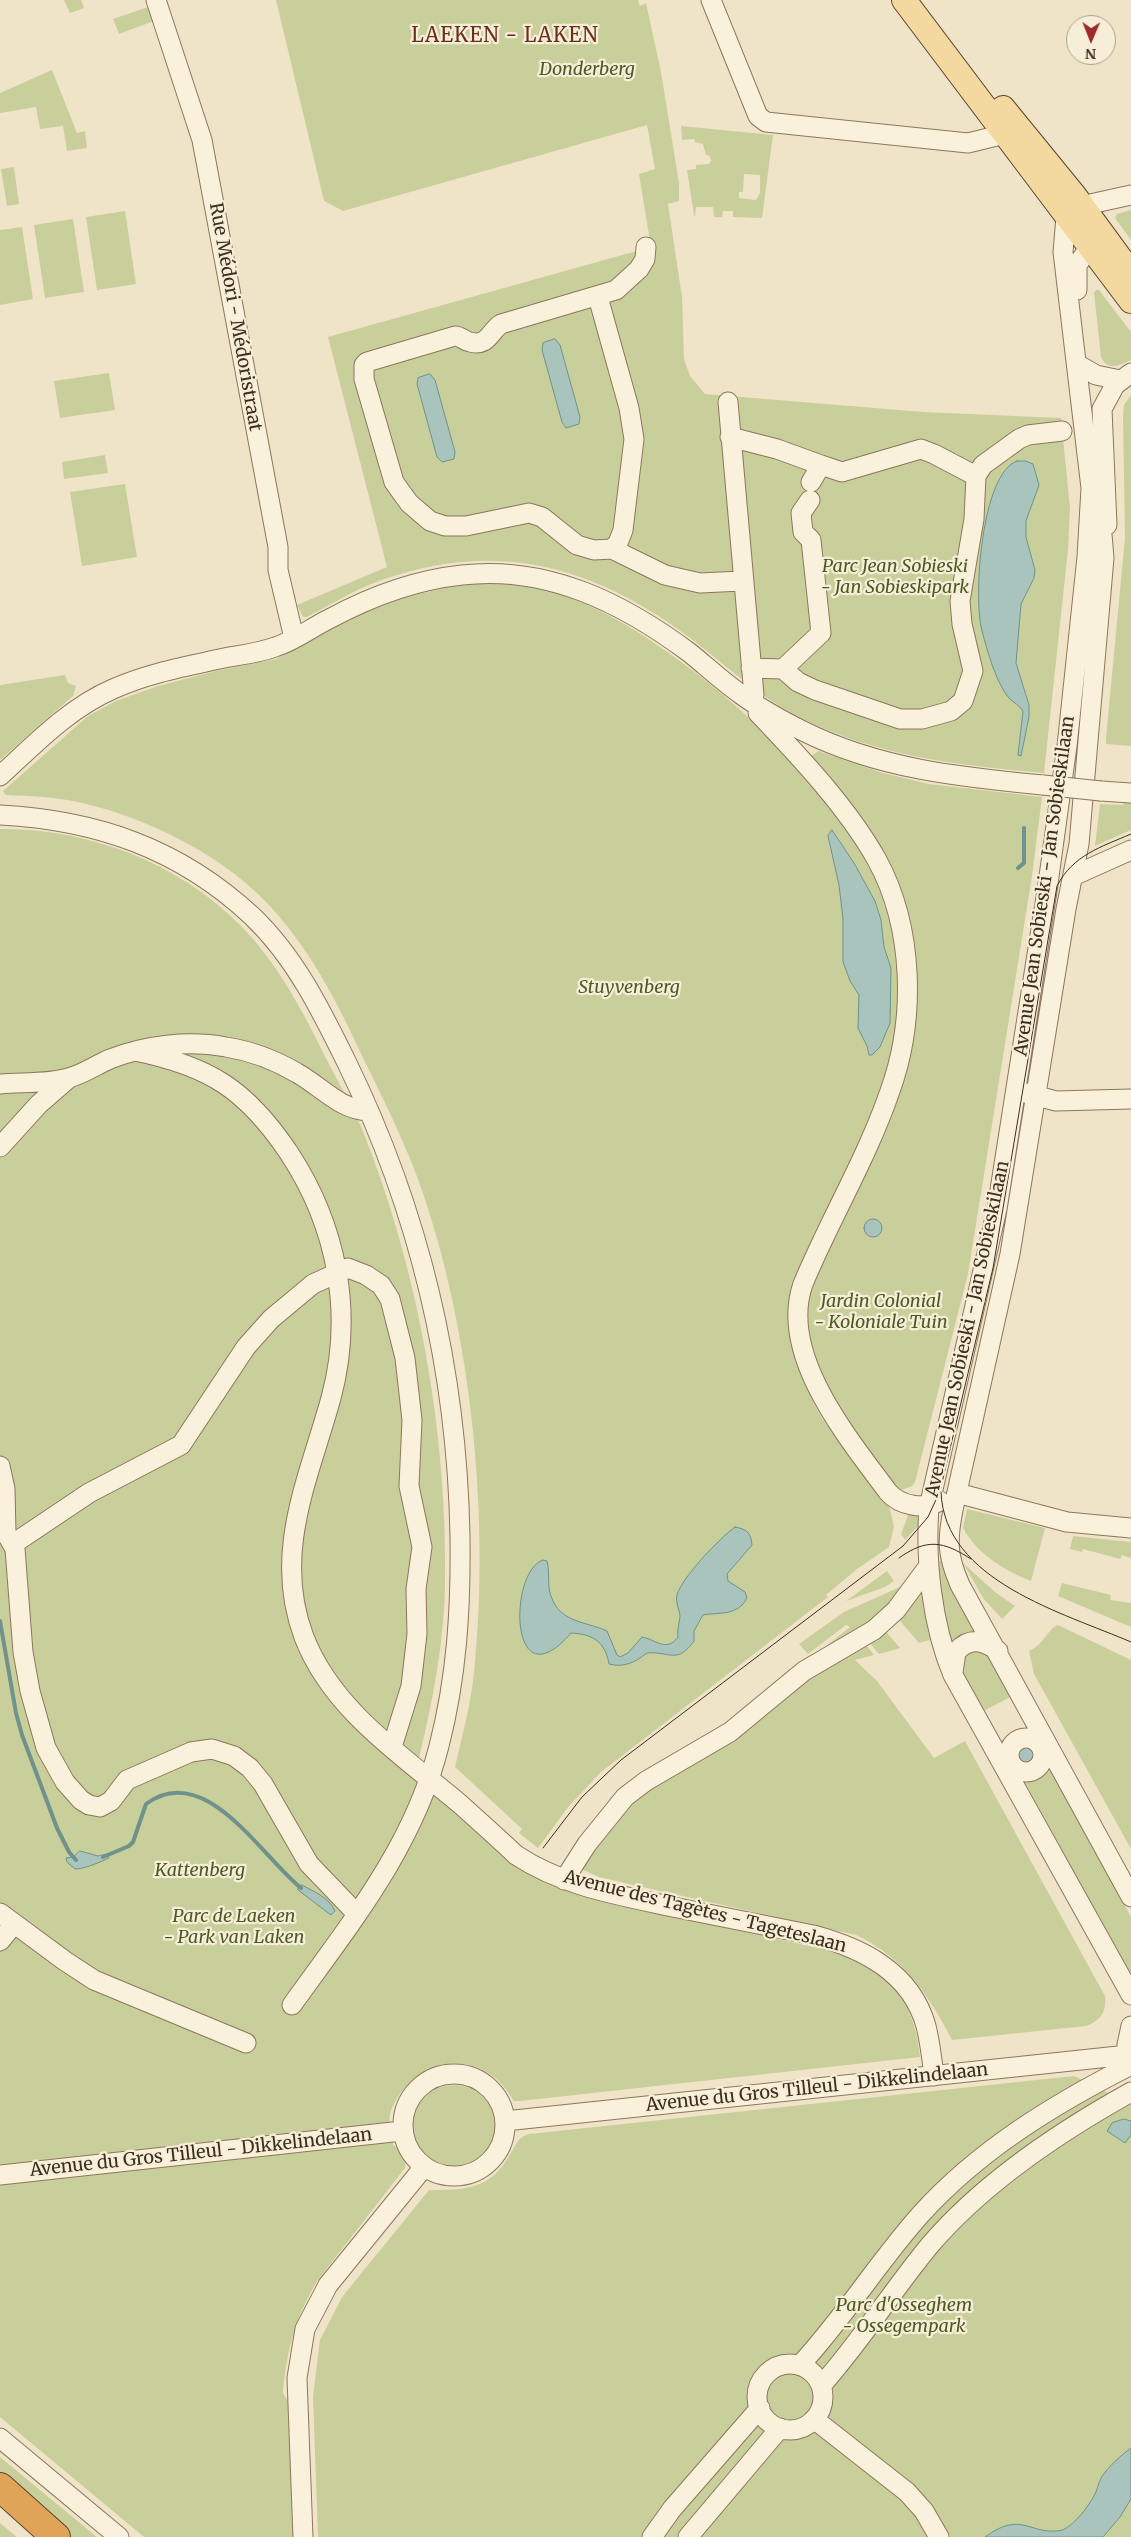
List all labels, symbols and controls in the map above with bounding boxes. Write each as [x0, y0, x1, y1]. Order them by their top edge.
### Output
north arrow [1066, 15, 1116, 65]
district label: LAEKEN - LAKEN [409, 24, 601, 48]
text: N [1085, 45, 1096, 63]
park label: Donderberg [539, 59, 635, 81]
street label: Rue Médori - Médoristraat [204, 201, 266, 433]
park label: Parc Jean Sobieski - Jan Sobieskipark [821, 556, 969, 598]
street label: Avenue Jean Sobieski - Jan Sobieskilaan [1010, 714, 1080, 1058]
park label: Stuyvenberg [578, 977, 680, 999]
street label: Avenue Jean Sobieski - Jan Sobieskilaan [922, 1159, 1014, 1499]
park label: Jardin Colonial - Koloniale Tuin [814, 1291, 948, 1334]
park label: Kattenberg [155, 1860, 245, 1882]
street label: Avenue des Tagètes - Tageteslaan [561, 1866, 849, 1958]
park label: Parc de Laeken - Park van Laken [164, 1906, 304, 1948]
street label: Avenue du Gros Tilleul - Dikkelindelaan [645, 2059, 989, 2117]
street label: Avenue du Gros Tilleul - Dikkelindelaan [29, 2124, 373, 2182]
park label: Parc d'Osseghem - Ossegempark [836, 2295, 972, 2338]

